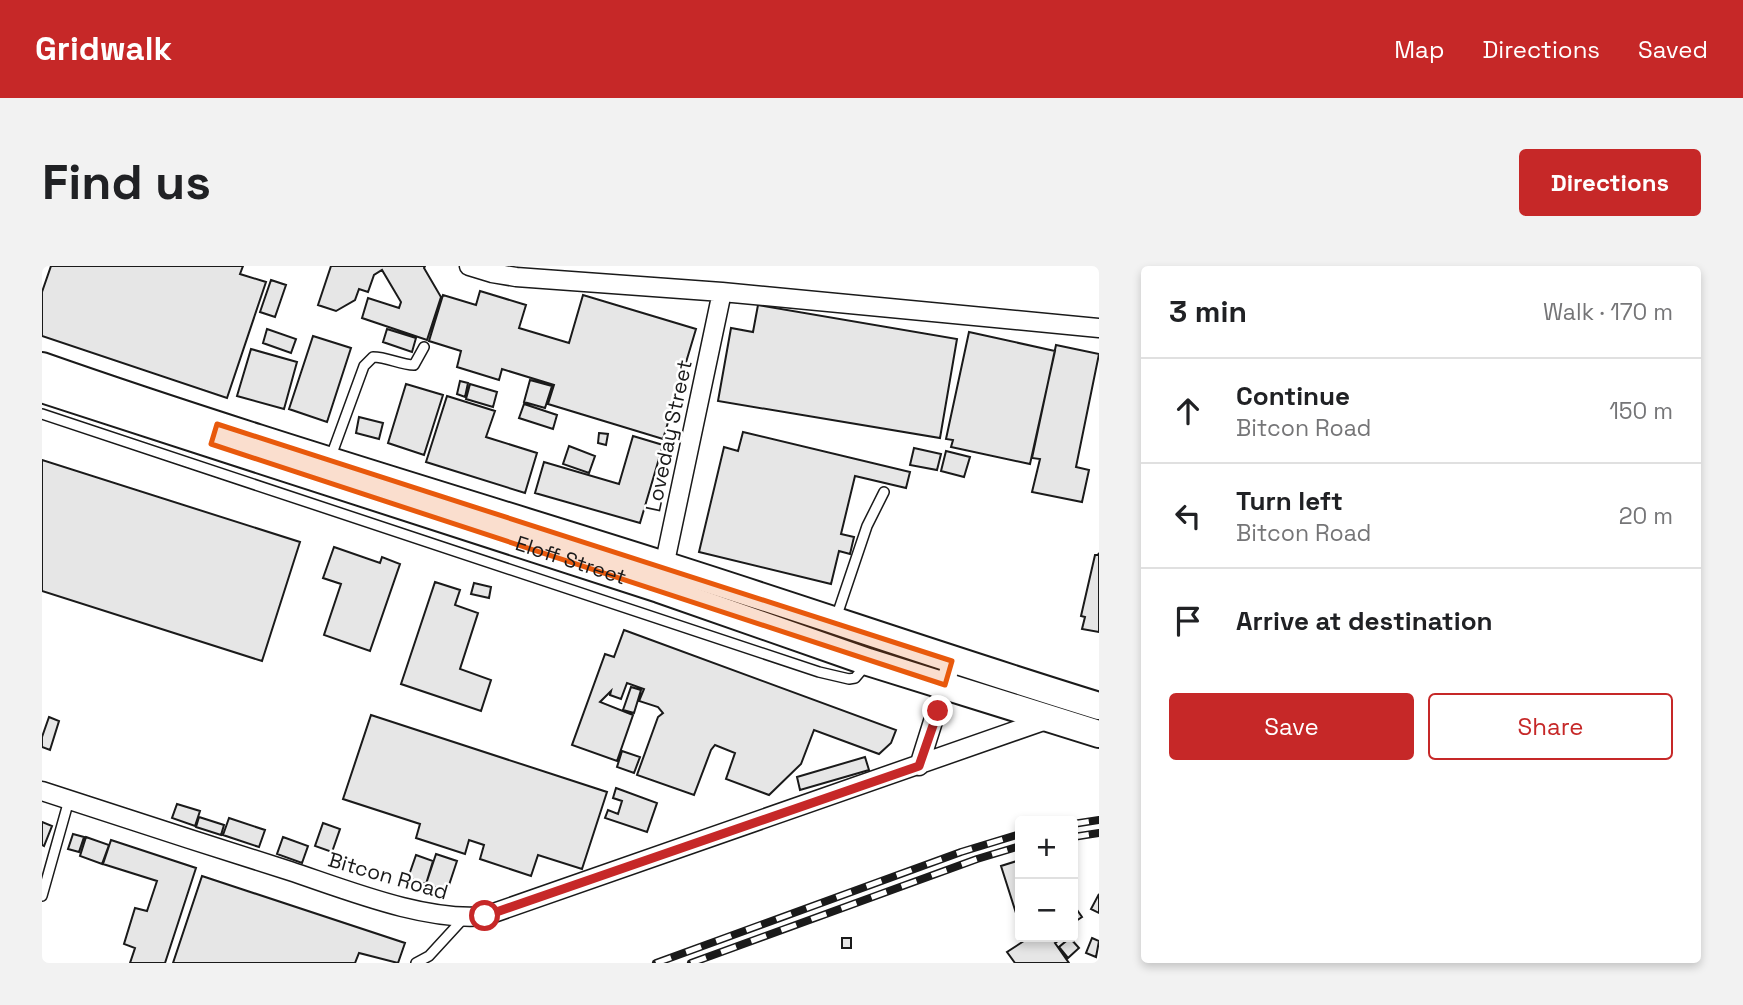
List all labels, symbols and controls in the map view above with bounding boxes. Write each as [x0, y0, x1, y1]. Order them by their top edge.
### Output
text: Gridwalk [35, 28, 172, 70]
text: Map [1394, 34, 1444, 65]
text: Directions [1482, 34, 1600, 65]
text: Saved [1638, 34, 1708, 65]
button: Directions [1519, 149, 1701, 216]
text: Find us [42, 151, 211, 213]
text: 3 min [1169, 292, 1247, 331]
text: Walk · 170 m [1543, 297, 1673, 327]
street label: Loveday Street [639, 357, 698, 515]
text: Continue [1236, 379, 1350, 413]
icon: ahead [1169, 392, 1207, 430]
text: 150 m [1609, 396, 1673, 426]
text: Bitcon Road [1236, 413, 1371, 443]
text: Turn left [1236, 484, 1343, 518]
icon: left [1169, 497, 1207, 535]
text: 20 m [1619, 501, 1673, 531]
text: Bitcon Road [1236, 518, 1371, 548]
street label: Eloff Street [512, 529, 630, 591]
icon: arrive [1169, 602, 1207, 640]
text: Arrive at destination [1236, 604, 1493, 638]
button: Save [1169, 693, 1414, 760]
button: Share [1428, 693, 1673, 760]
route end [922, 695, 953, 726]
map controls [1015, 816, 1078, 942]
button: + [1015, 816, 1078, 879]
street label: Bitcon Road [325, 845, 451, 906]
button: − [1015, 879, 1078, 942]
route start [469, 900, 500, 931]

